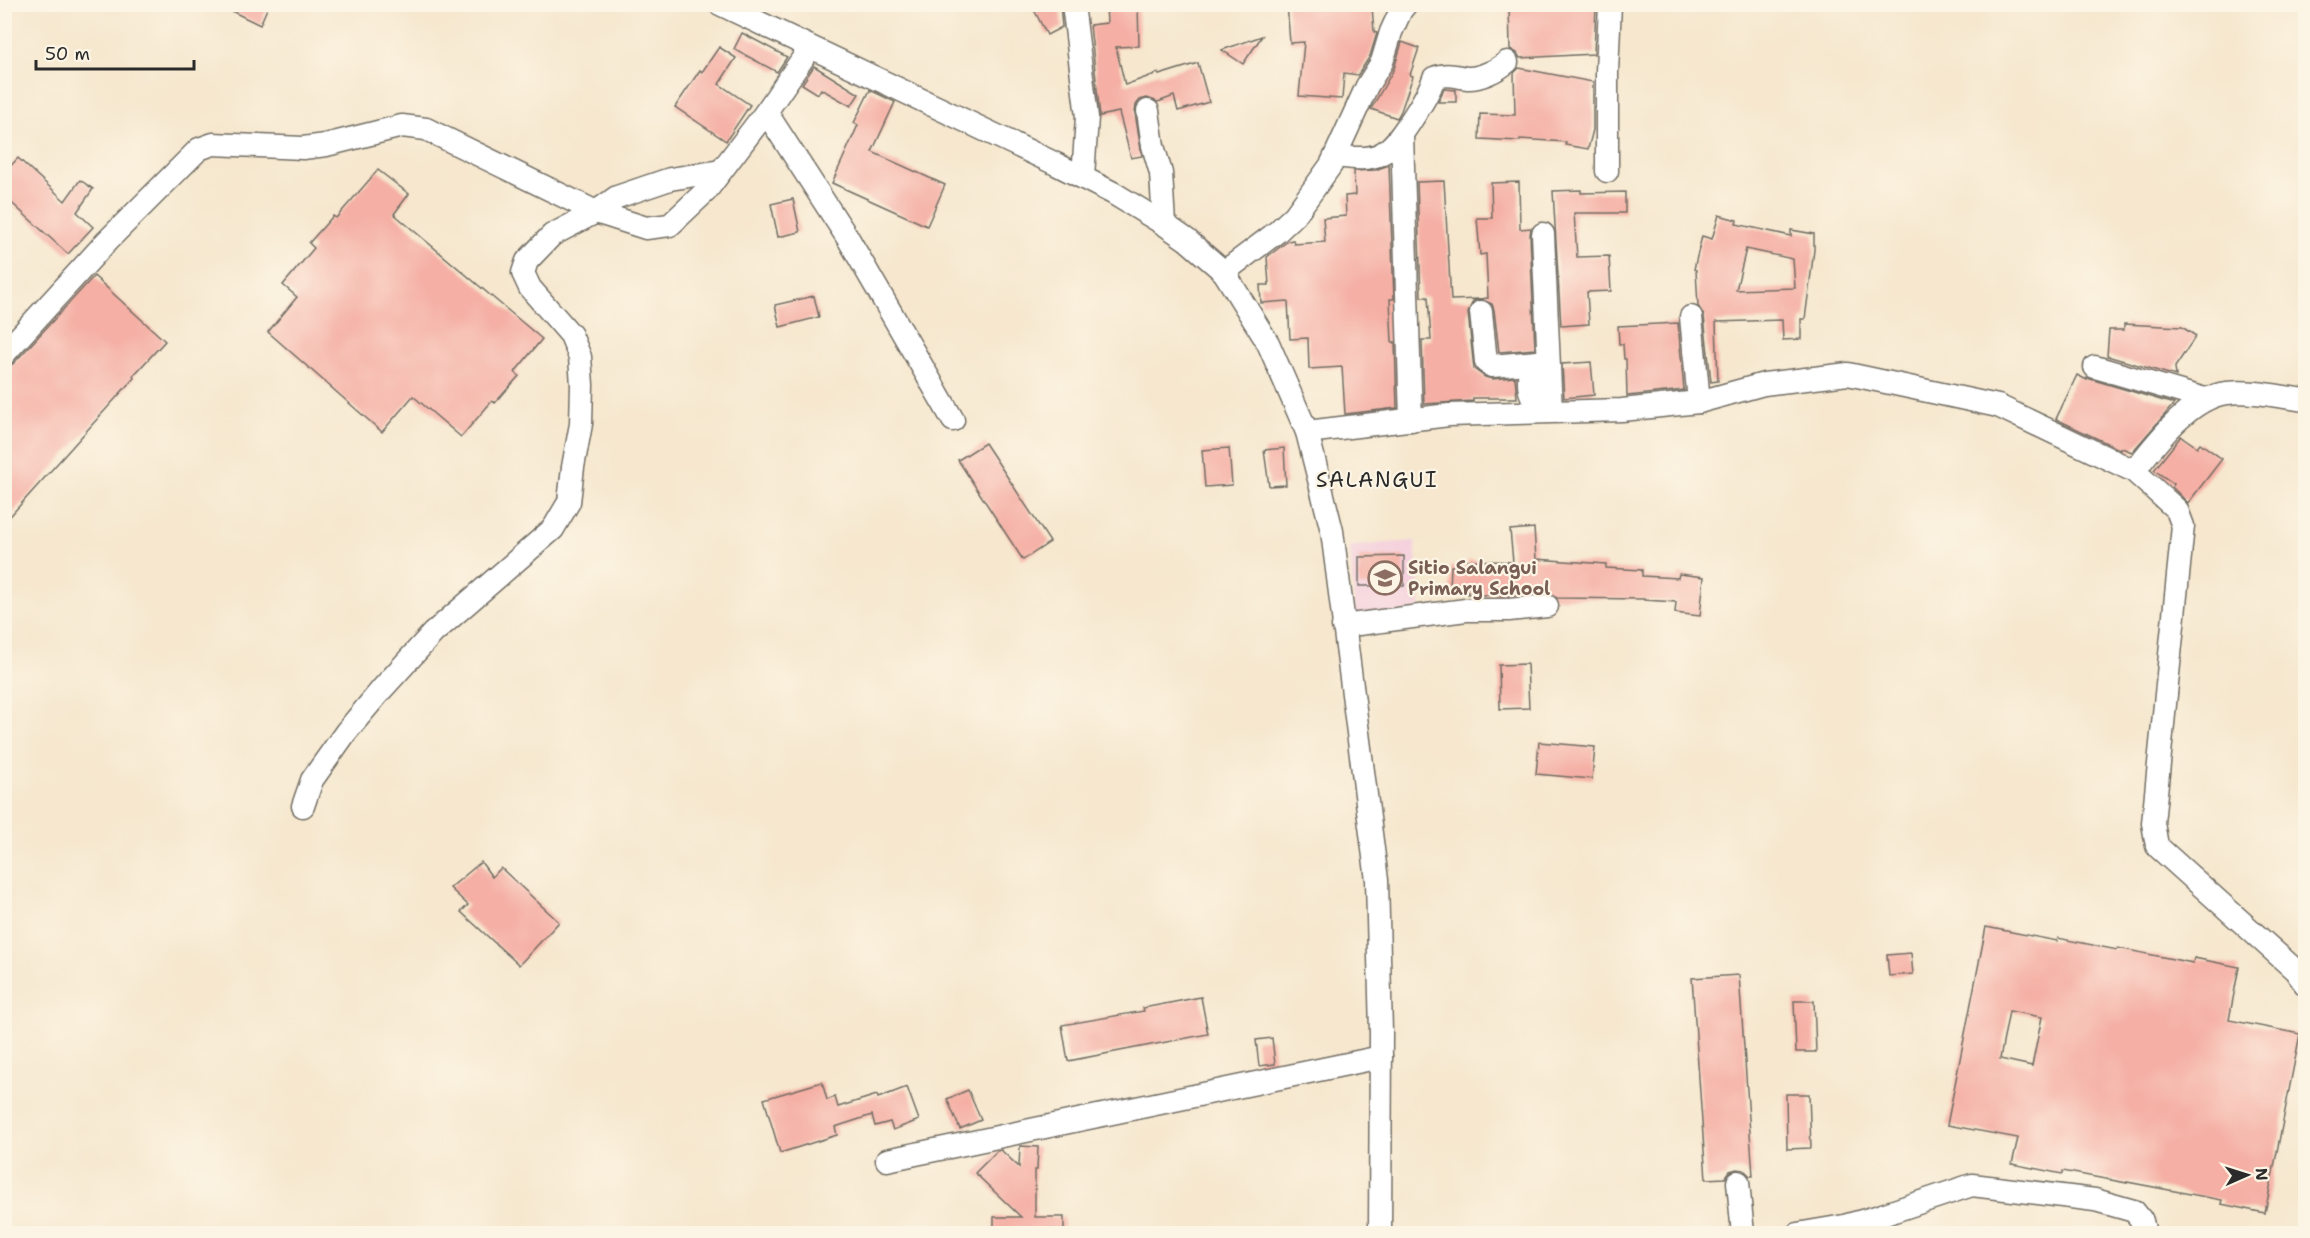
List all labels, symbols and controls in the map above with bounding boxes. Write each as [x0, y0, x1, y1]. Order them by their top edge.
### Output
scale bar [36, 33, 194, 71]
text: 50 m [45, 42, 90, 66]
district label: SALANGUI [1316, 466, 1438, 494]
place label: Sitio Salangui Primary School [1408, 556, 1550, 601]
school or university icon: Sitio Salangui Primary School [1367, 560, 1403, 596]
north arrow [2217, 1145, 2277, 1205]
text: N [2251, 1167, 2272, 1181]

